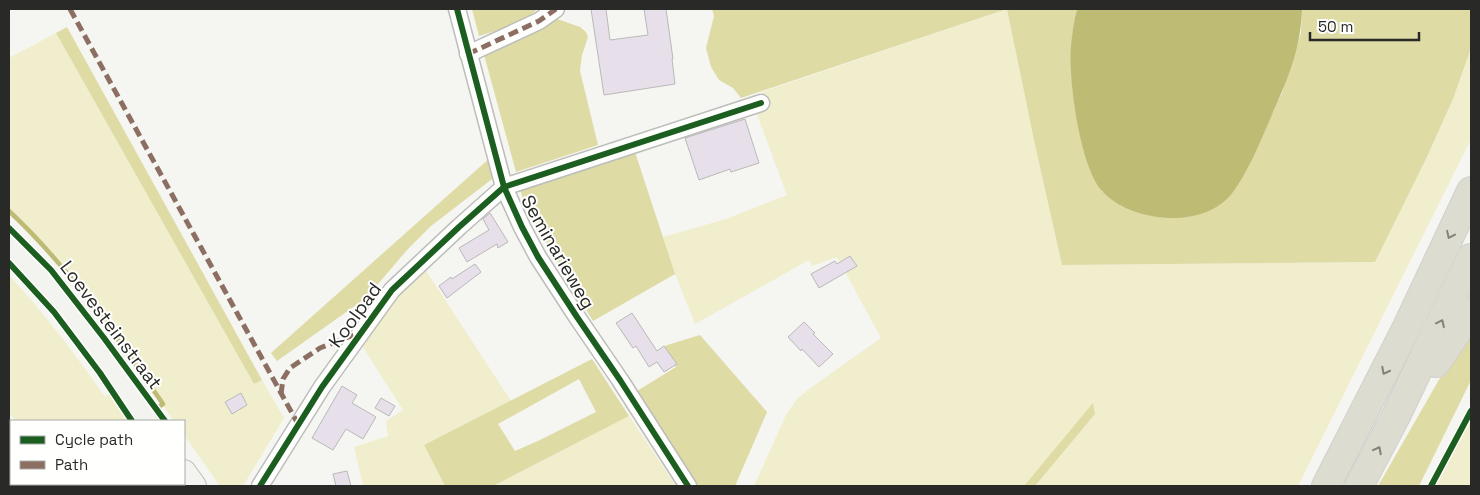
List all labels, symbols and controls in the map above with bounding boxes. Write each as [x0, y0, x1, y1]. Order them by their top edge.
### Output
scale bar [1310, 10, 1419, 42]
text: 50 m [1318, 17, 1353, 36]
street label: Seminarieweg [515, 190, 601, 314]
one-way arrow [1447, 230, 1457, 239]
street label: Loevesteinstraat [54, 256, 168, 394]
street label: Koolpad [323, 278, 387, 352]
one-way arrow [1434, 319, 1445, 328]
one-way arrow [1381, 365, 1391, 374]
legend [10, 420, 185, 485]
text: Cycle path [55, 430, 133, 449]
one-way arrow [1372, 446, 1382, 455]
text: Path [55, 455, 88, 474]

